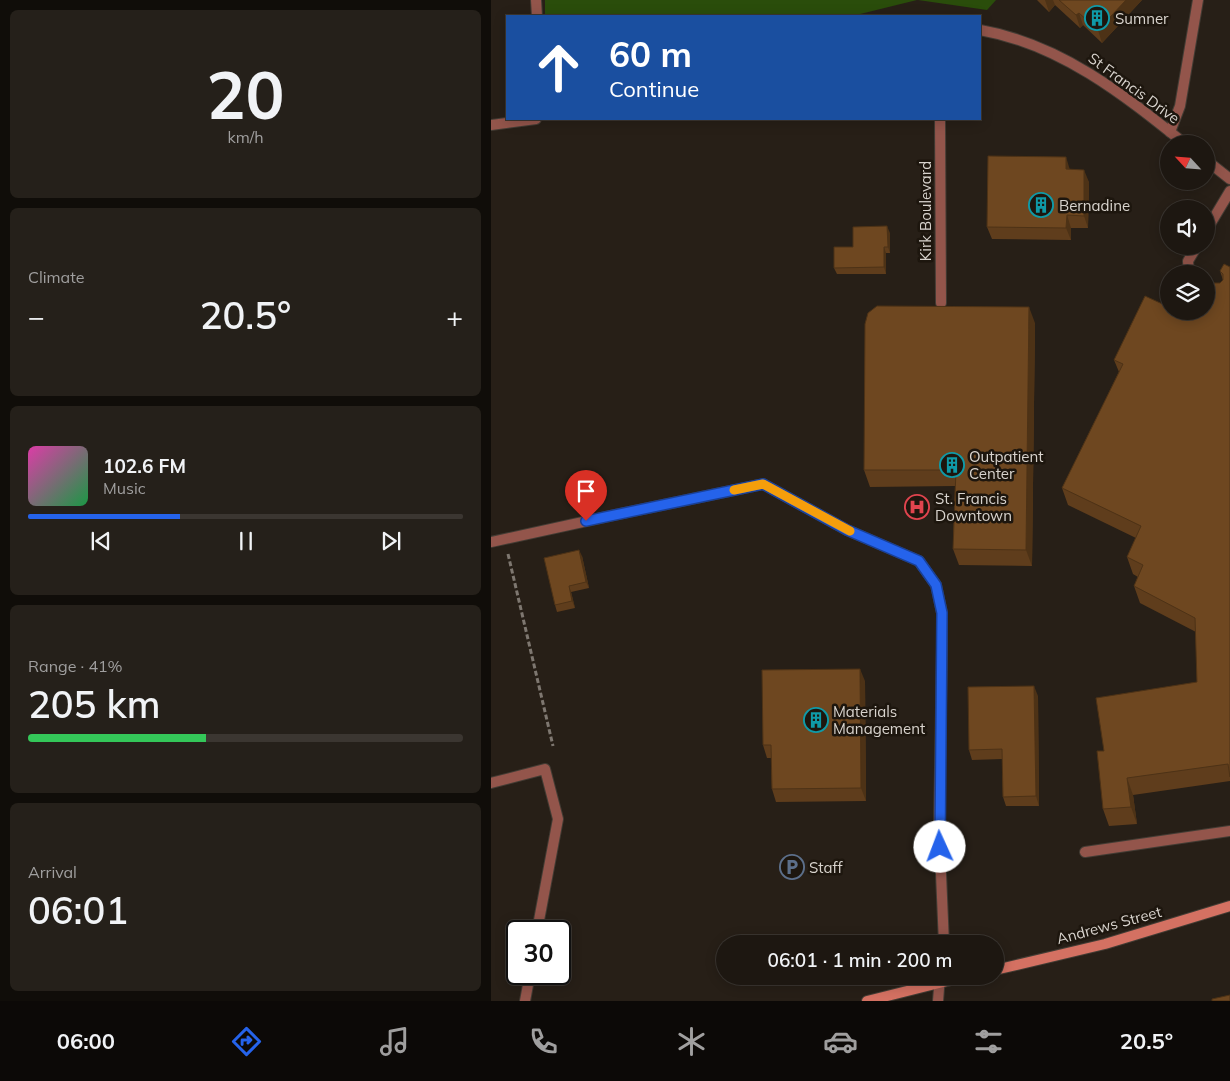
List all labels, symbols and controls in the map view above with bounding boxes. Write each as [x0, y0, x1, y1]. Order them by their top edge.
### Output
building icon: Sumner [1084, 5, 1110, 31]
place label: Sumner [1115, 9, 1169, 28]
text: 60 m [609, 32, 692, 76]
icon: ahead [526, 35, 591, 100]
street label: St Francis Drive [1085, 48, 1183, 128]
text: 20 [206, 54, 285, 135]
text: Continue [609, 75, 699, 103]
text: km/h [227, 127, 264, 147]
north arrow [1160, 135, 1215, 190]
map controls [1160, 135, 1215, 320]
street label: Kirk Boulevard [916, 161, 935, 261]
building icon: Bernadine [1028, 192, 1054, 218]
place label: Bernadine [1059, 196, 1130, 215]
button: sound [1160, 200, 1215, 255]
button: layers [1160, 265, 1215, 320]
text: Climate [28, 267, 84, 287]
text: 20.5° [200, 291, 291, 339]
text: − [28, 299, 45, 334]
text: + [446, 299, 463, 334]
place label: Outpatient Center [969, 447, 1044, 483]
building icon: Outpatient Center [939, 452, 965, 478]
text: 102.6 FM [103, 454, 186, 478]
pin [565, 470, 607, 521]
icon: arrive [572, 477, 600, 505]
text: Music [103, 478, 146, 498]
place label: St. Francis Downtown [935, 489, 1012, 525]
hospital icon: St. Francis Downtown [904, 494, 930, 520]
icon: previous [87, 527, 115, 555]
icon: pause [232, 527, 260, 555]
icon: next [377, 527, 405, 555]
text: Range · 41% [28, 656, 123, 676]
text: 205 km [28, 680, 161, 728]
place label: Materials Management [833, 702, 925, 738]
building icon: Materials Management [803, 707, 829, 733]
position arrow [913, 820, 965, 872]
parking icon: Staff [779, 854, 805, 880]
place label: Staff [809, 858, 843, 877]
text: Arrival [28, 862, 77, 882]
text: 06:01 [28, 886, 128, 934]
street label: Andrews Street [1054, 902, 1164, 948]
speed limit sign: 30 [506, 920, 571, 985]
text: 06:01 · 1 min · 200 m [767, 948, 953, 972]
icon: directions [229, 1024, 264, 1059]
icon: music [377, 1024, 412, 1059]
icon: phone [526, 1024, 561, 1059]
icon: climate [674, 1024, 709, 1059]
icon: car [823, 1024, 858, 1059]
icon: filters [971, 1024, 1006, 1059]
text: 06:00 [57, 1027, 115, 1055]
text: 20.5° [1120, 1027, 1173, 1055]

